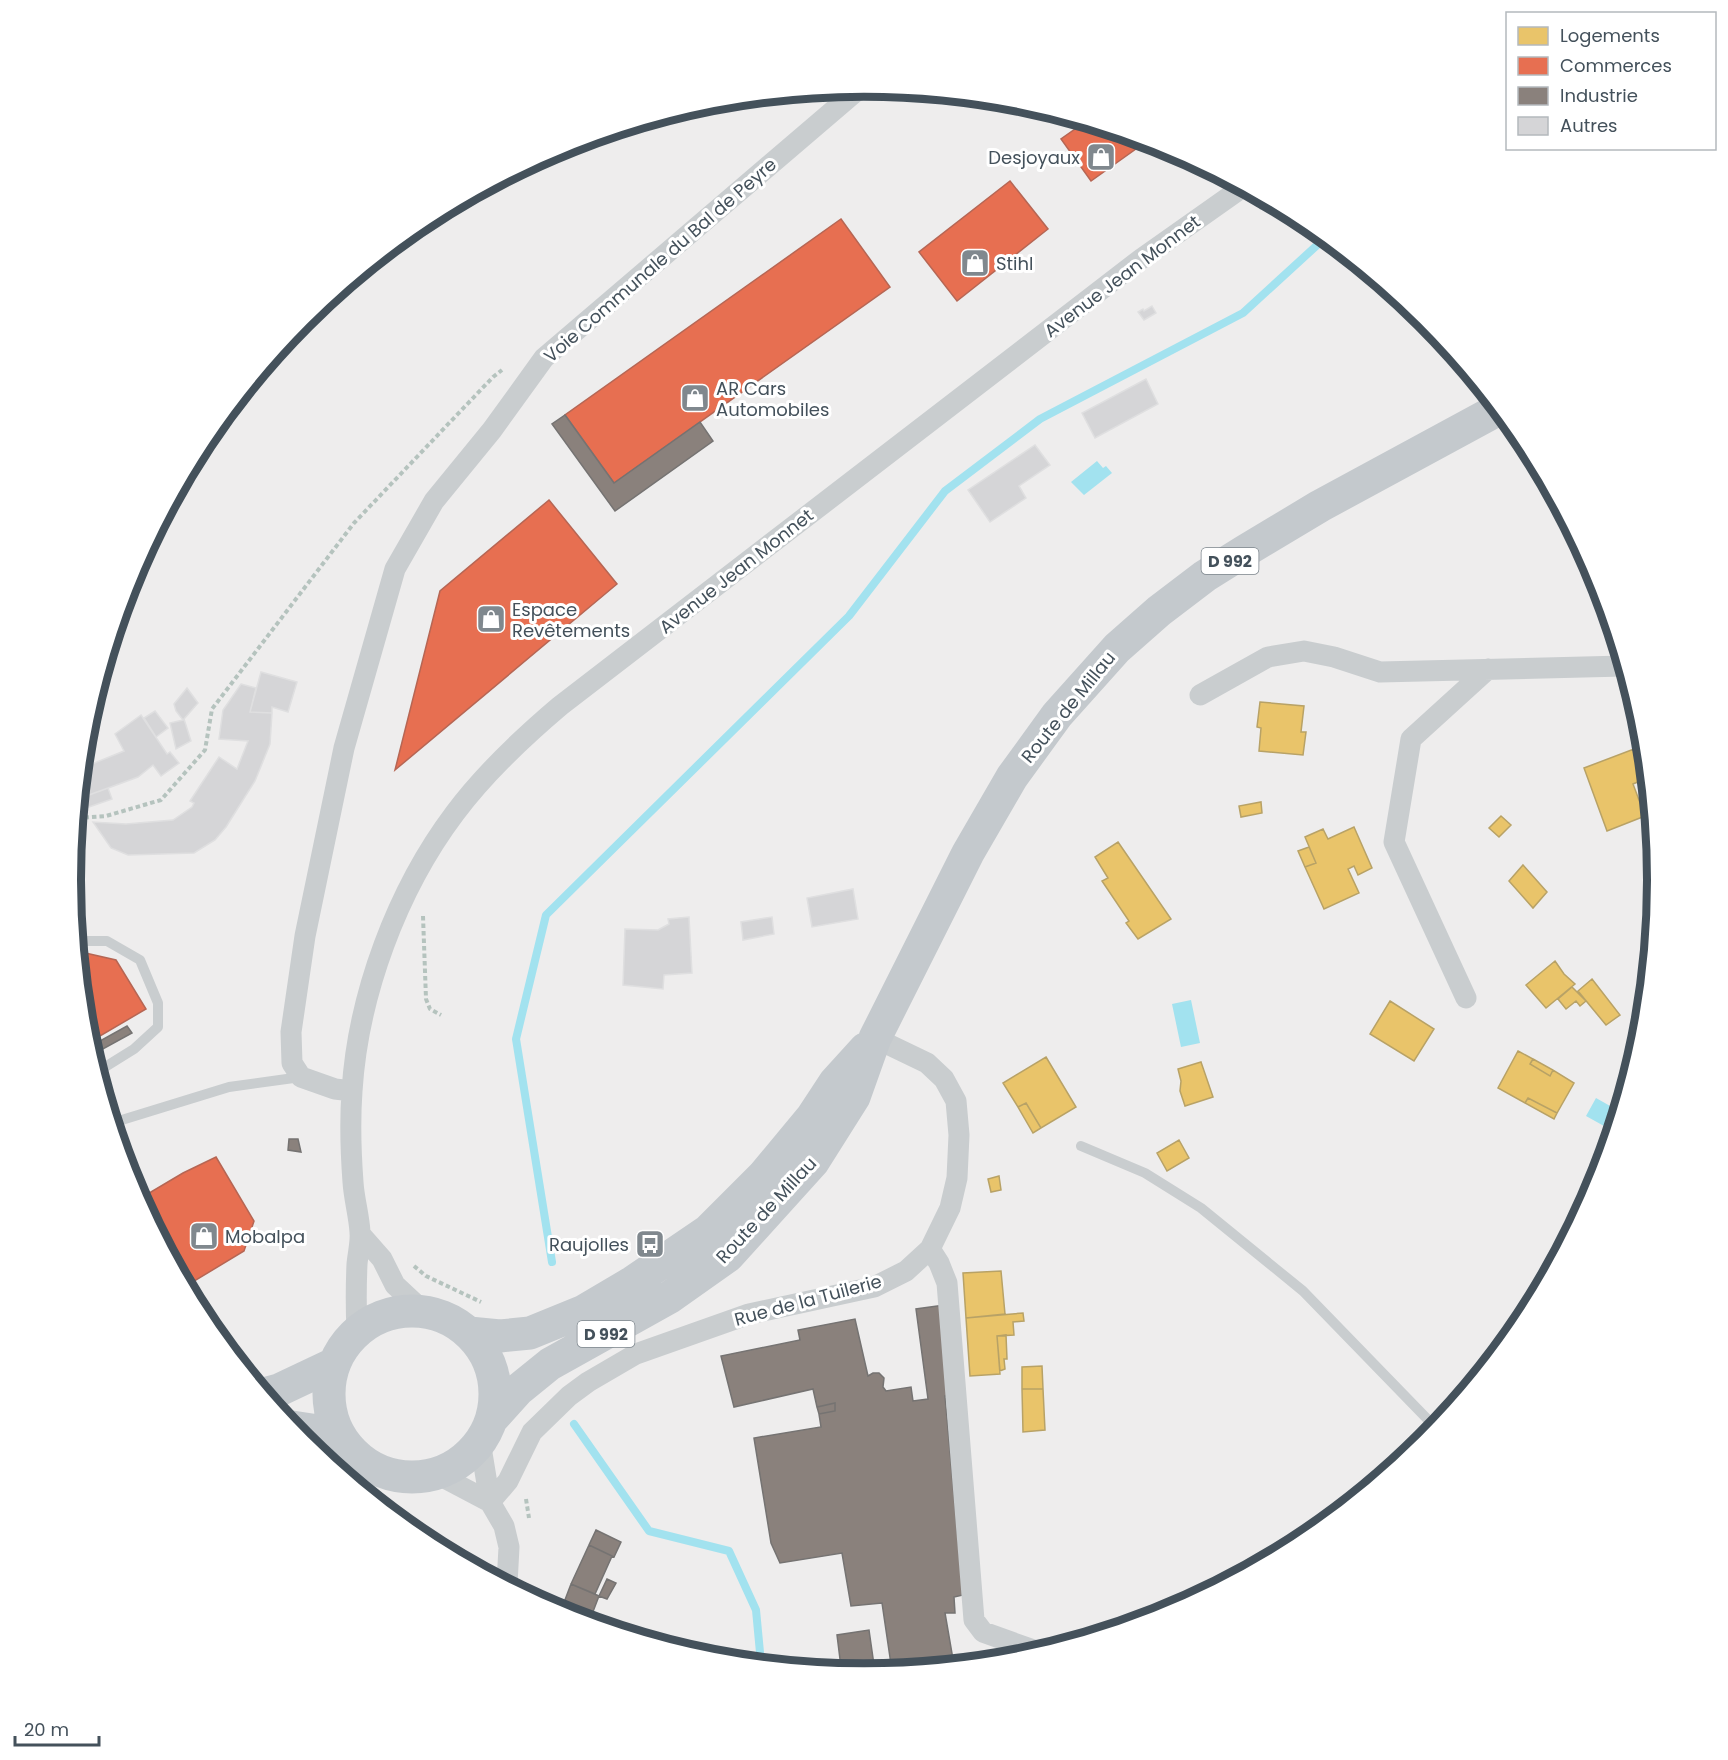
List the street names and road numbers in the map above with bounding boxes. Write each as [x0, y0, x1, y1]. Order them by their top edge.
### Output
street label: Voie Communale du Bal de Peyre [538, 152, 782, 368]
street label: Avenue Jean Monnet [1039, 209, 1205, 343]
street label: Avenue Jean Monnet [654, 503, 818, 639]
road number: D 992 [1202, 548, 1258, 574]
street label: Route de Millau [1015, 646, 1121, 768]
street label: Route de Millau [710, 1151, 822, 1269]
street label: Rue de la Tuilerie [732, 1268, 884, 1332]
road number: D 992 [578, 1321, 634, 1347]

